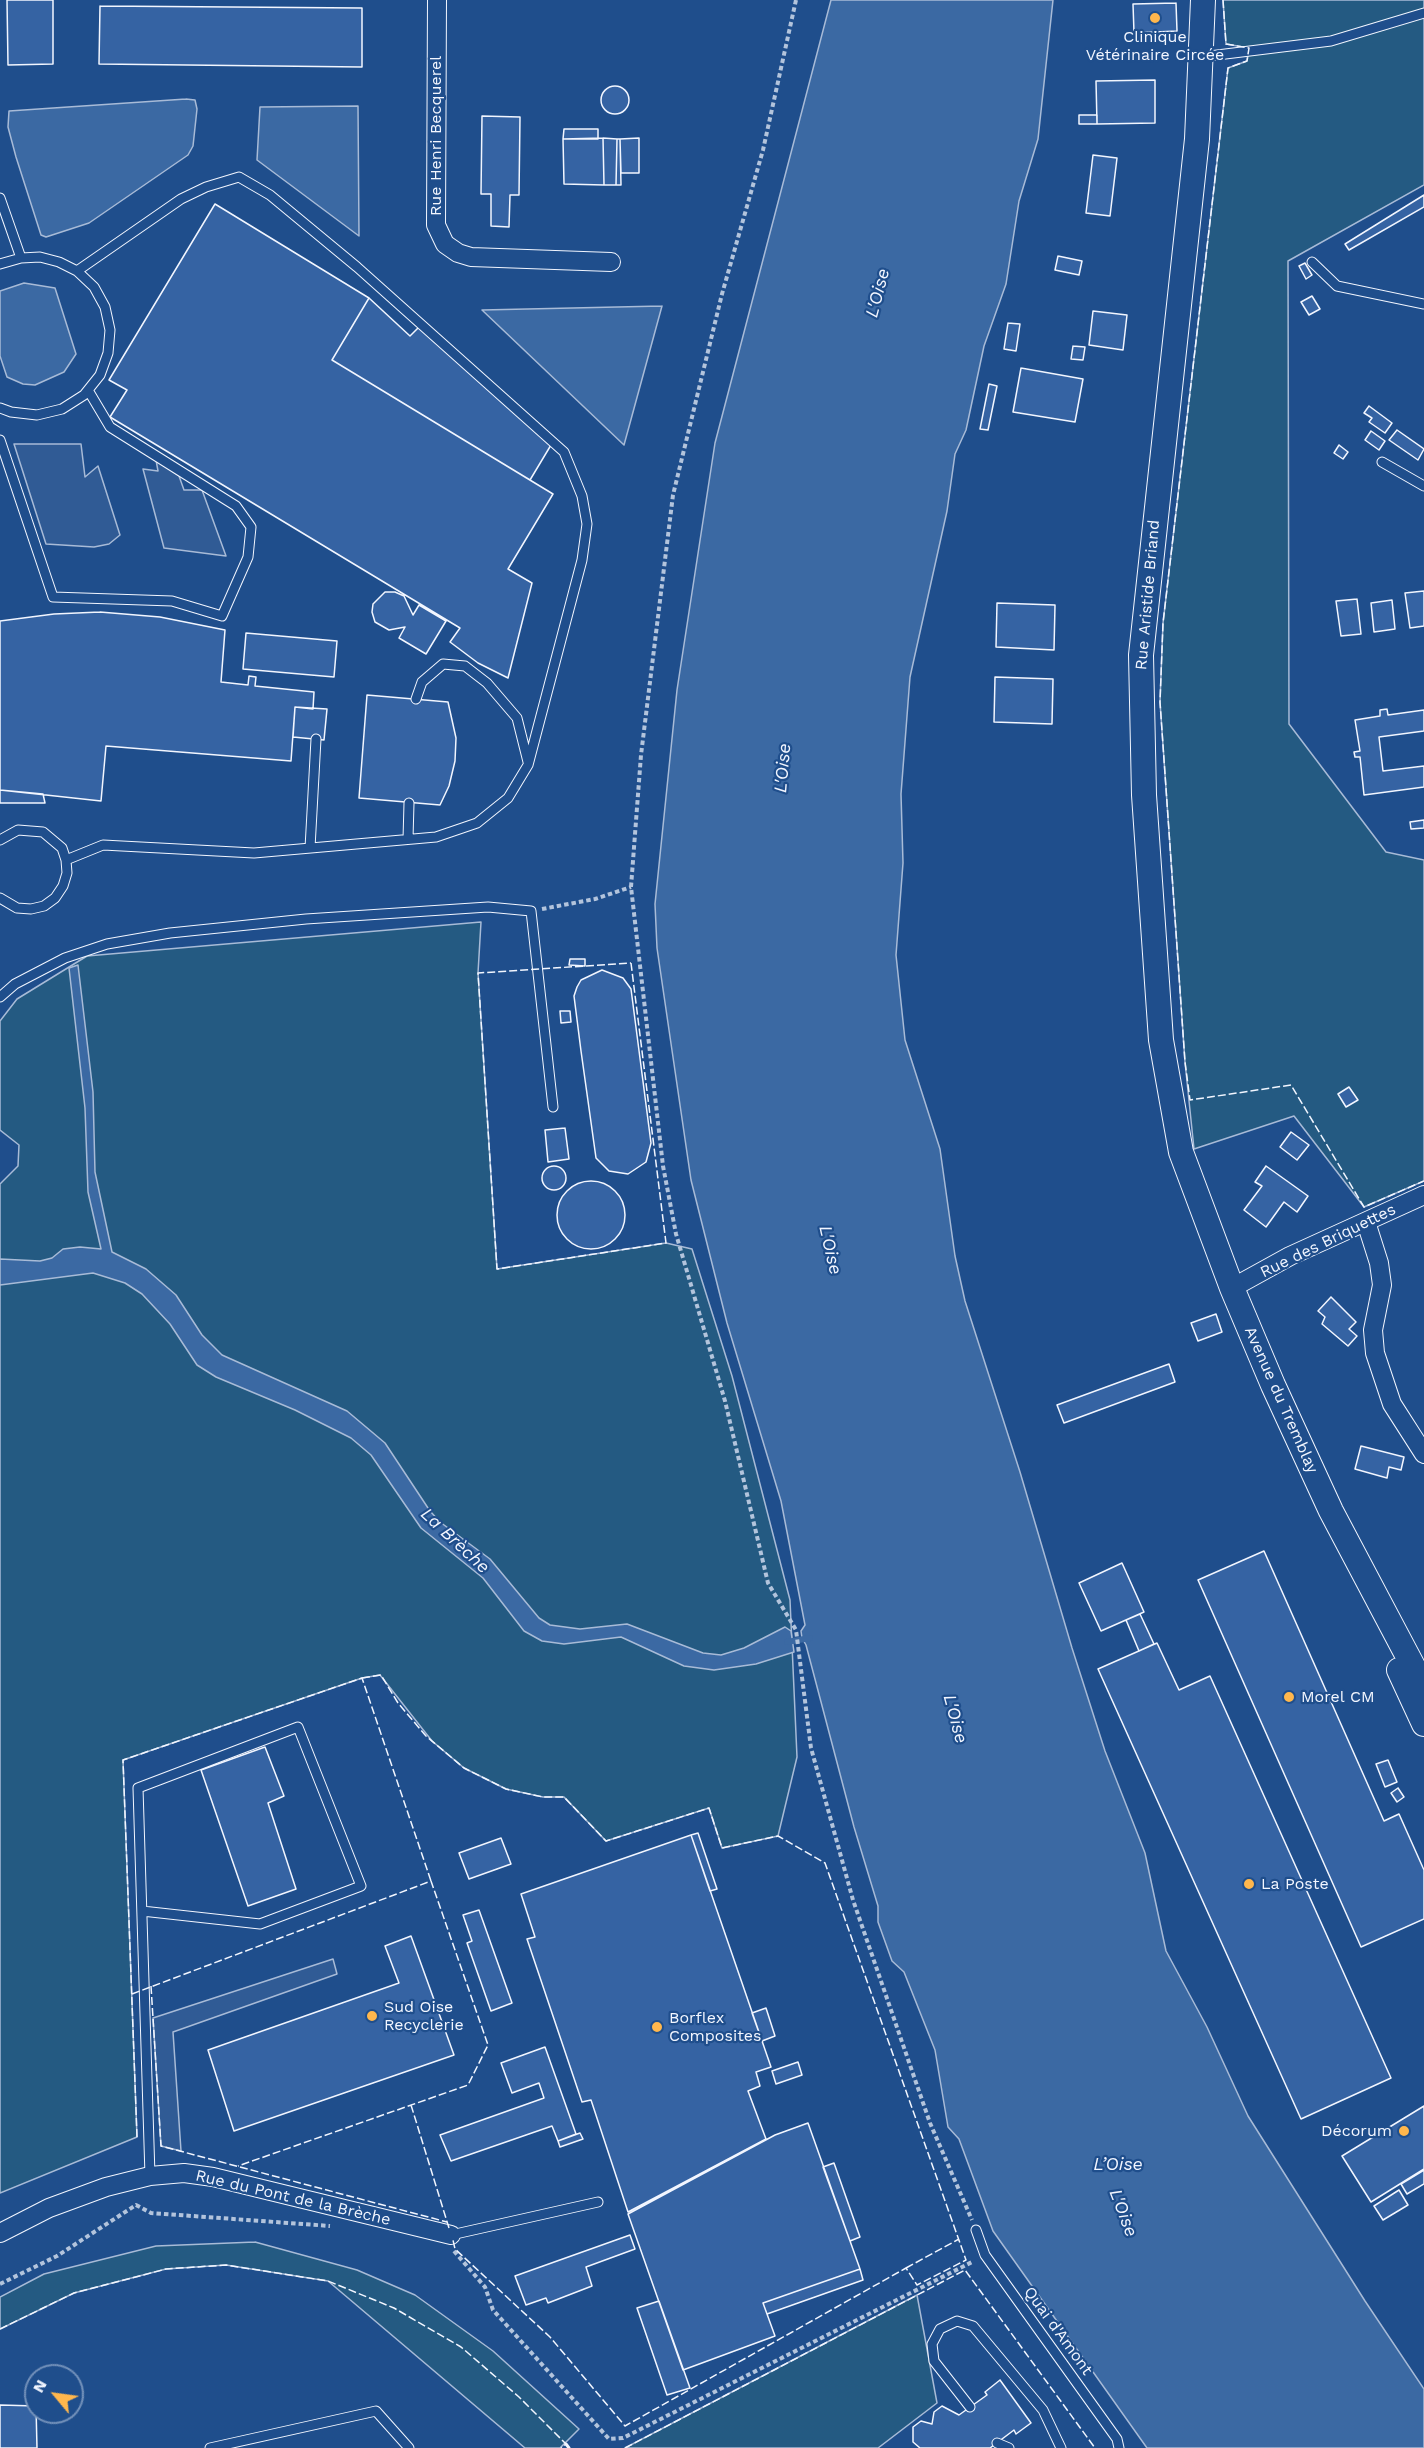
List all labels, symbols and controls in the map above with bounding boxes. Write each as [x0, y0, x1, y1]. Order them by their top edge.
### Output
marker: Clinique Vétérinaire Circée [1148, 11, 1162, 25]
place label: Clinique Vétérinaire Circée [1086, 27, 1224, 65]
street label: Rue Henri Becquerel [426, 56, 446, 216]
water label: L'Oise [861, 266, 895, 320]
street label: Rue Aristide Briand [1132, 519, 1164, 671]
water label: L'Oise [770, 742, 796, 794]
street label: Rue des Briquettes [1257, 1200, 1399, 1282]
water label: L'Oise [814, 1223, 846, 1277]
street label: Avenue du Tremblay [1240, 1324, 1322, 1476]
water label: La Brèche [416, 1504, 494, 1578]
place label: Morel CM [1301, 1687, 1375, 1707]
marker: Morel CM [1282, 1690, 1296, 1704]
water label: L'Oise [938, 1692, 972, 1746]
place label: La Poste [1261, 1874, 1329, 1894]
marker: La Poste [1242, 1877, 1256, 1891]
place label: Sud Oise Recyclerie [384, 1997, 464, 2035]
place label: Borflex Composites [669, 2008, 762, 2046]
marker: Sud Oise Recyclerie [365, 2009, 379, 2023]
marker: Borflex Composites [650, 2020, 664, 2034]
place label: Décorum [1321, 2121, 1392, 2141]
marker: Décorum [1397, 2124, 1411, 2138]
water label: L’Oise [1093, 2154, 1143, 2176]
street label: Rue du Pont de la Brèche [194, 2166, 392, 2230]
water label: L'Oise [1104, 2186, 1142, 2240]
street label: Quai d'Amont [1019, 2283, 1097, 2379]
north arrow [24, 2364, 84, 2424]
text: N [28, 2376, 51, 2396]

